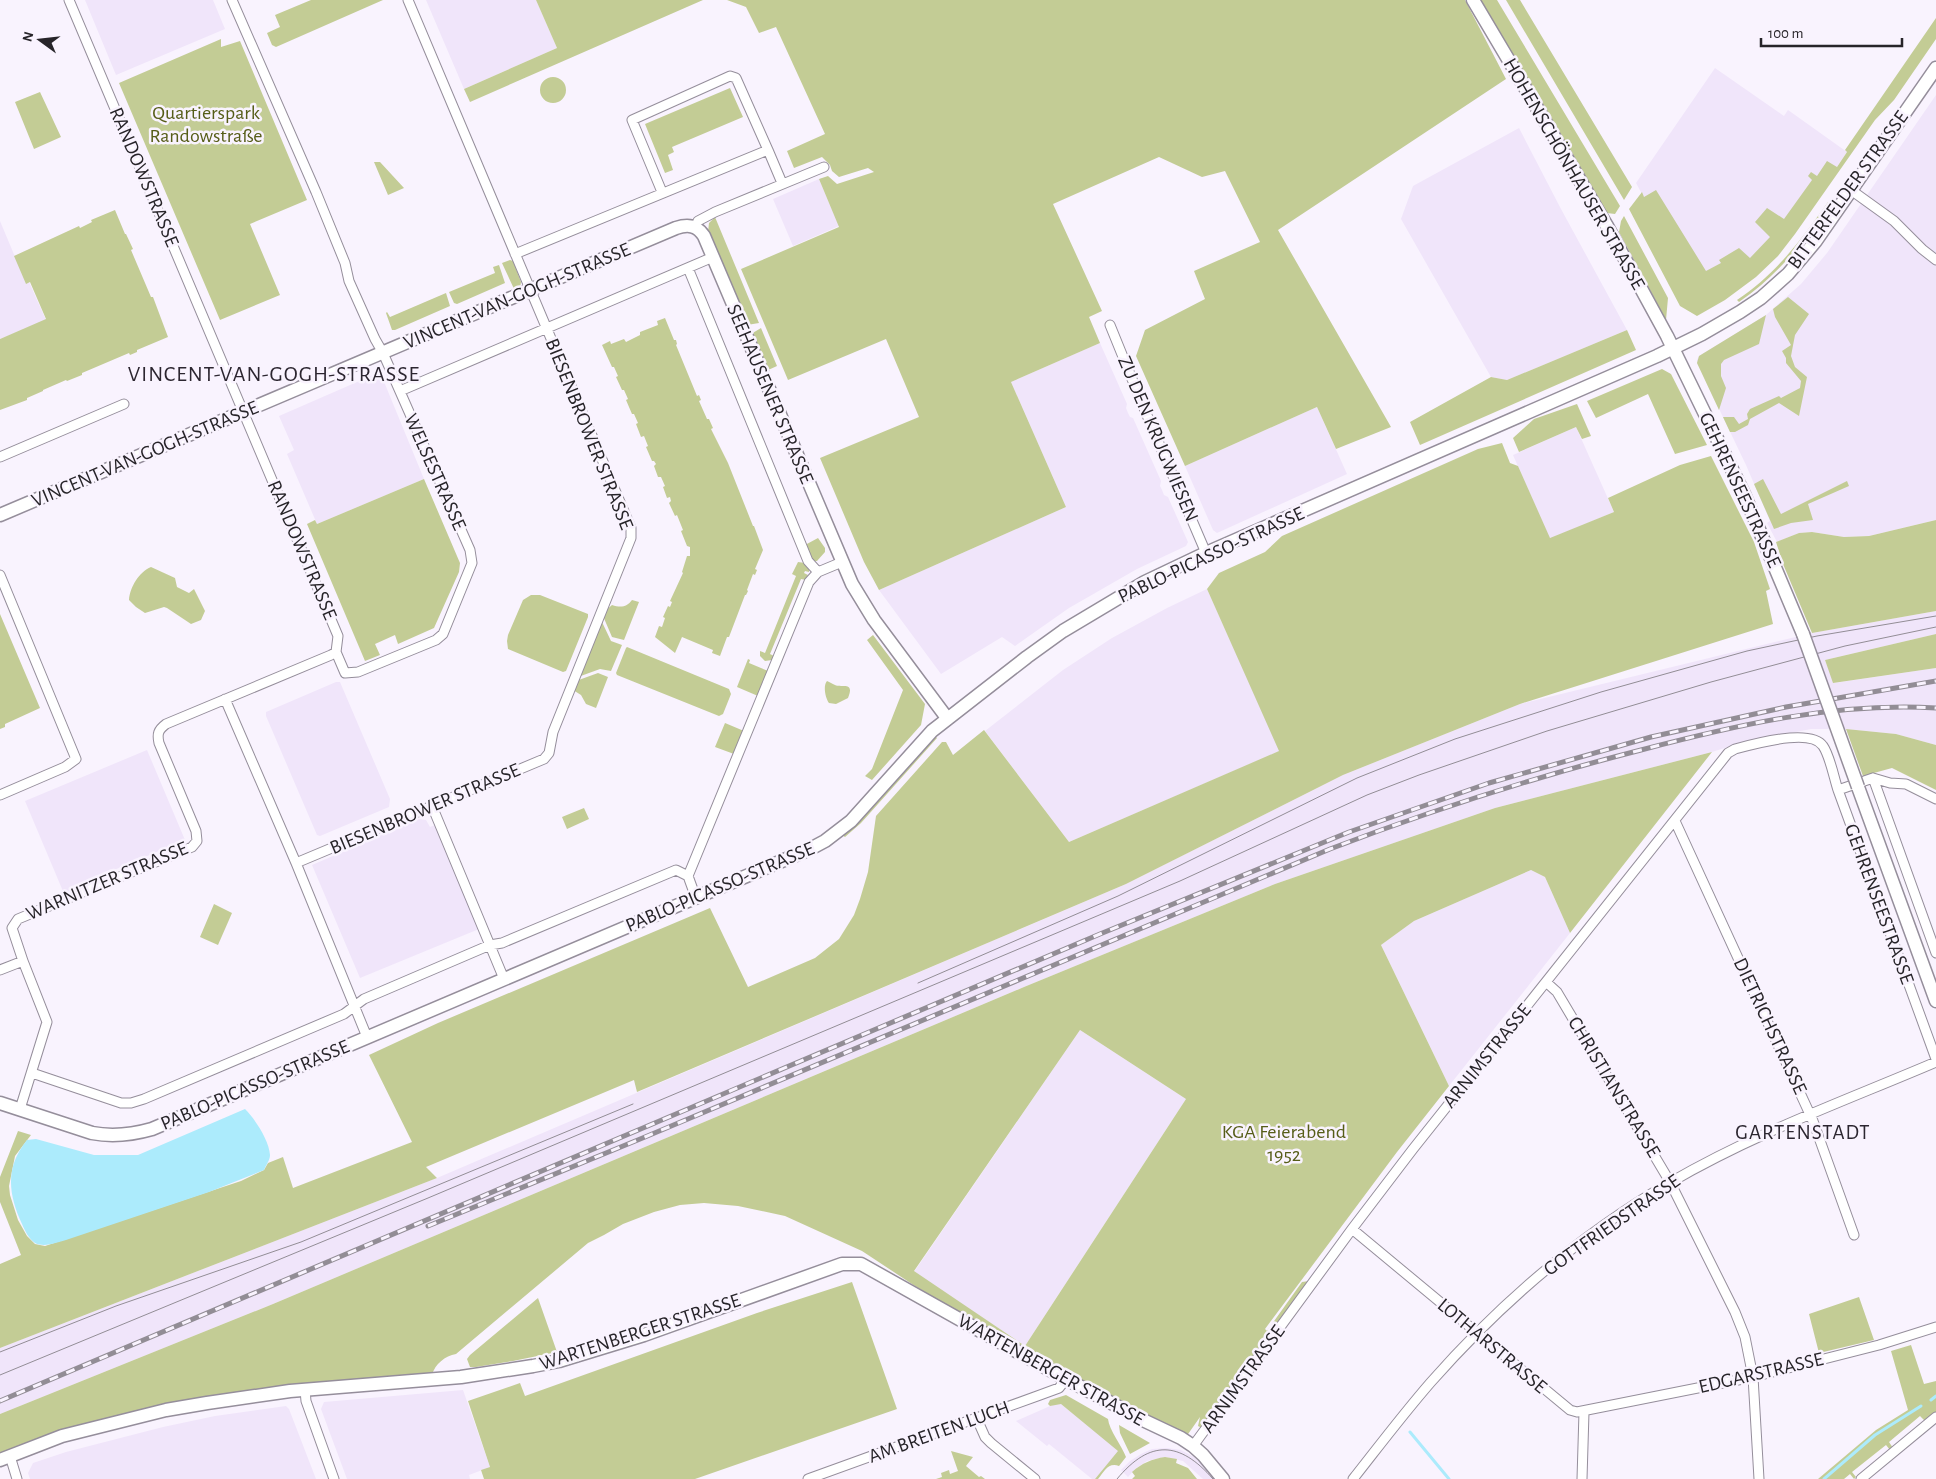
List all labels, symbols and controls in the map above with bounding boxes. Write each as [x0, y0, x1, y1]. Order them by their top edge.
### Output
north arrow [15, 15, 65, 65]
scale bar [1761, 15, 1902, 47]
text: 100 m [1768, 26, 1803, 41]
text: N [20, 30, 36, 43]
street label: HOHENSCHÖNHAUSER STRASSE [1499, 55, 1649, 293]
park label: Quartierspark Randowstraße [149, 103, 263, 146]
street label: RANDOWSTRASSE [106, 104, 183, 250]
street label: BITTERFELDER STRASSE [1784, 107, 1912, 273]
street label: VINCENT-VAN-GOGH-STRASSE [401, 239, 634, 353]
street label: SEEHAUSENER STRASSE [723, 301, 817, 487]
street label: BIESENBROWER STRASSE [541, 335, 637, 533]
street label: ZU DEN KRUGWIESEN [1114, 353, 1202, 525]
district label: VINCENT-VAN-GOGH-STRASSE [128, 363, 420, 385]
street label: VINCENT-VAN-GOGH-STRASSE [29, 397, 262, 511]
street label: GEHRENSEESTRASSE [1695, 409, 1785, 571]
street label: WELSESTRASSE [400, 411, 470, 533]
street label: RANDOWSTRASSE [264, 477, 341, 623]
street label: PABLO-PICASSO-STRASSE [1115, 503, 1307, 607]
street label: BIESENBROWER STRASSE [327, 760, 523, 858]
street label: GEHRENSEESTRASSE [1841, 821, 1917, 987]
street label: WARNITZER STRASSE [23, 838, 191, 924]
street label: PABLO-PICASSO-STRASSE [623, 838, 818, 936]
street label: DIETRICHSTRASSE [1730, 955, 1810, 1098]
street label: ARNIMSTRASSE [1439, 1000, 1535, 1112]
street label: CHRISTIANSTRASSE [1564, 1013, 1664, 1161]
street label: PABLO-PICASSO-STRASSE [158, 1036, 353, 1134]
park label: KGA Feierabend 1952 [1222, 1122, 1346, 1165]
district label: GARTENSTADT [1735, 1122, 1871, 1143]
street label: GOTTFRIEDSTRASSE [1540, 1170, 1684, 1279]
street label: WARTENBERGER STRASSE [537, 1290, 743, 1374]
street label: LOTHARSTRASSE [1434, 1295, 1551, 1398]
street label: WARTENBERGER STRASSE [954, 1310, 1148, 1430]
street label: ARNIMSTRASSE [1197, 1321, 1289, 1436]
street label: EDGARSTRASSE [1697, 1349, 1826, 1397]
street label: AM BREITEN LUCH [866, 1397, 1012, 1467]

